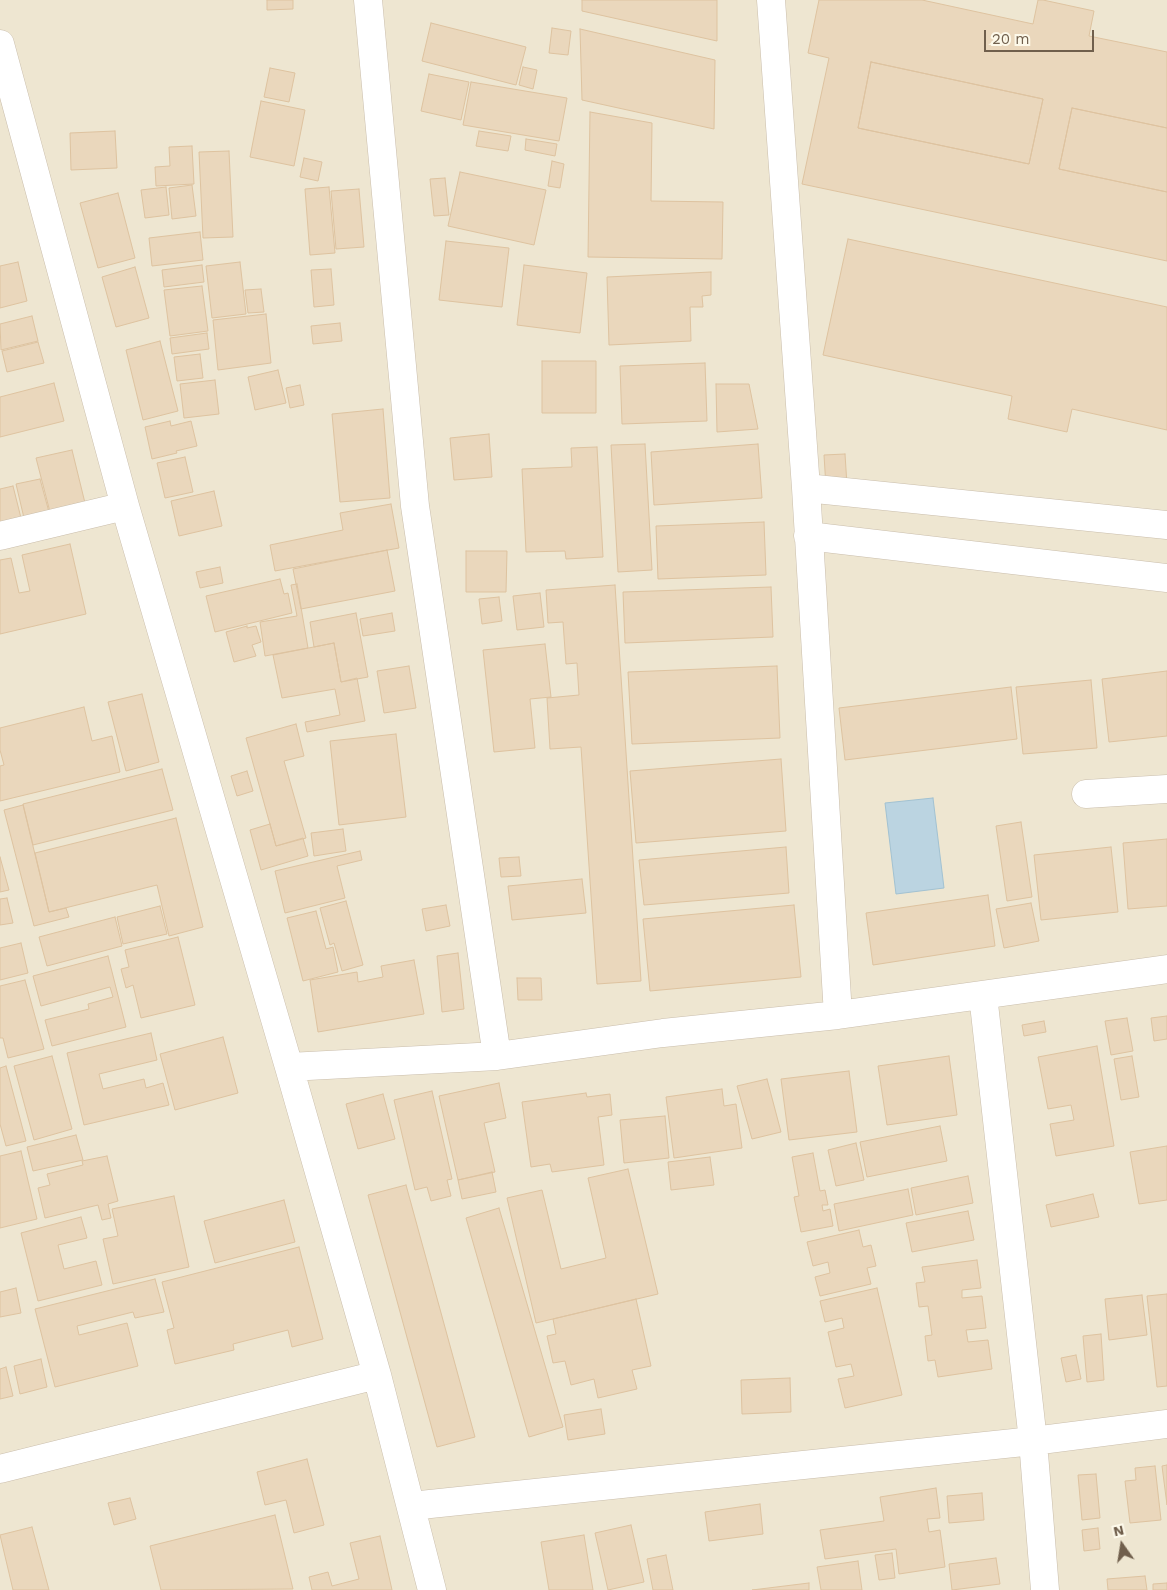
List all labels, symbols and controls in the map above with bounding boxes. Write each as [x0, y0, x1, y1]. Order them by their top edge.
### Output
scale bar [987, 20, 1097, 52]
text: 20 m [992, 30, 1030, 48]
north arrow [1097, 1520, 1147, 1570]
text: N [1112, 1521, 1125, 1539]

